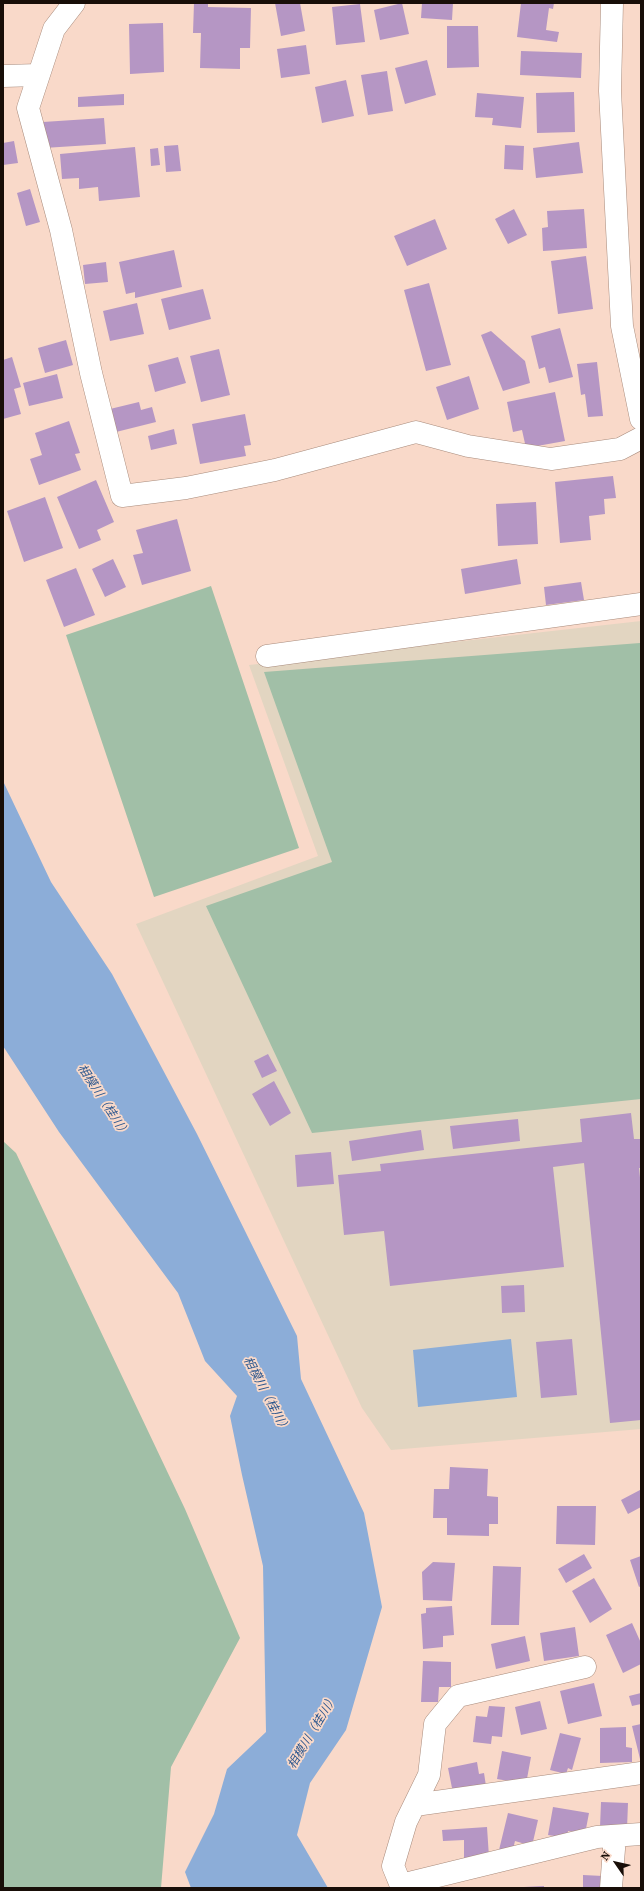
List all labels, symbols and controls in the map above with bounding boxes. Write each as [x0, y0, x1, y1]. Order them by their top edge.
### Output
water label: 相模川（桂川） [74, 1062, 132, 1140]
water label: 相模川（桂川） [240, 1355, 292, 1435]
water label: 相模川（桂川） [285, 1692, 341, 1772]
north arrow [596, 1843, 636, 1883]
text: N [597, 1849, 614, 1864]

